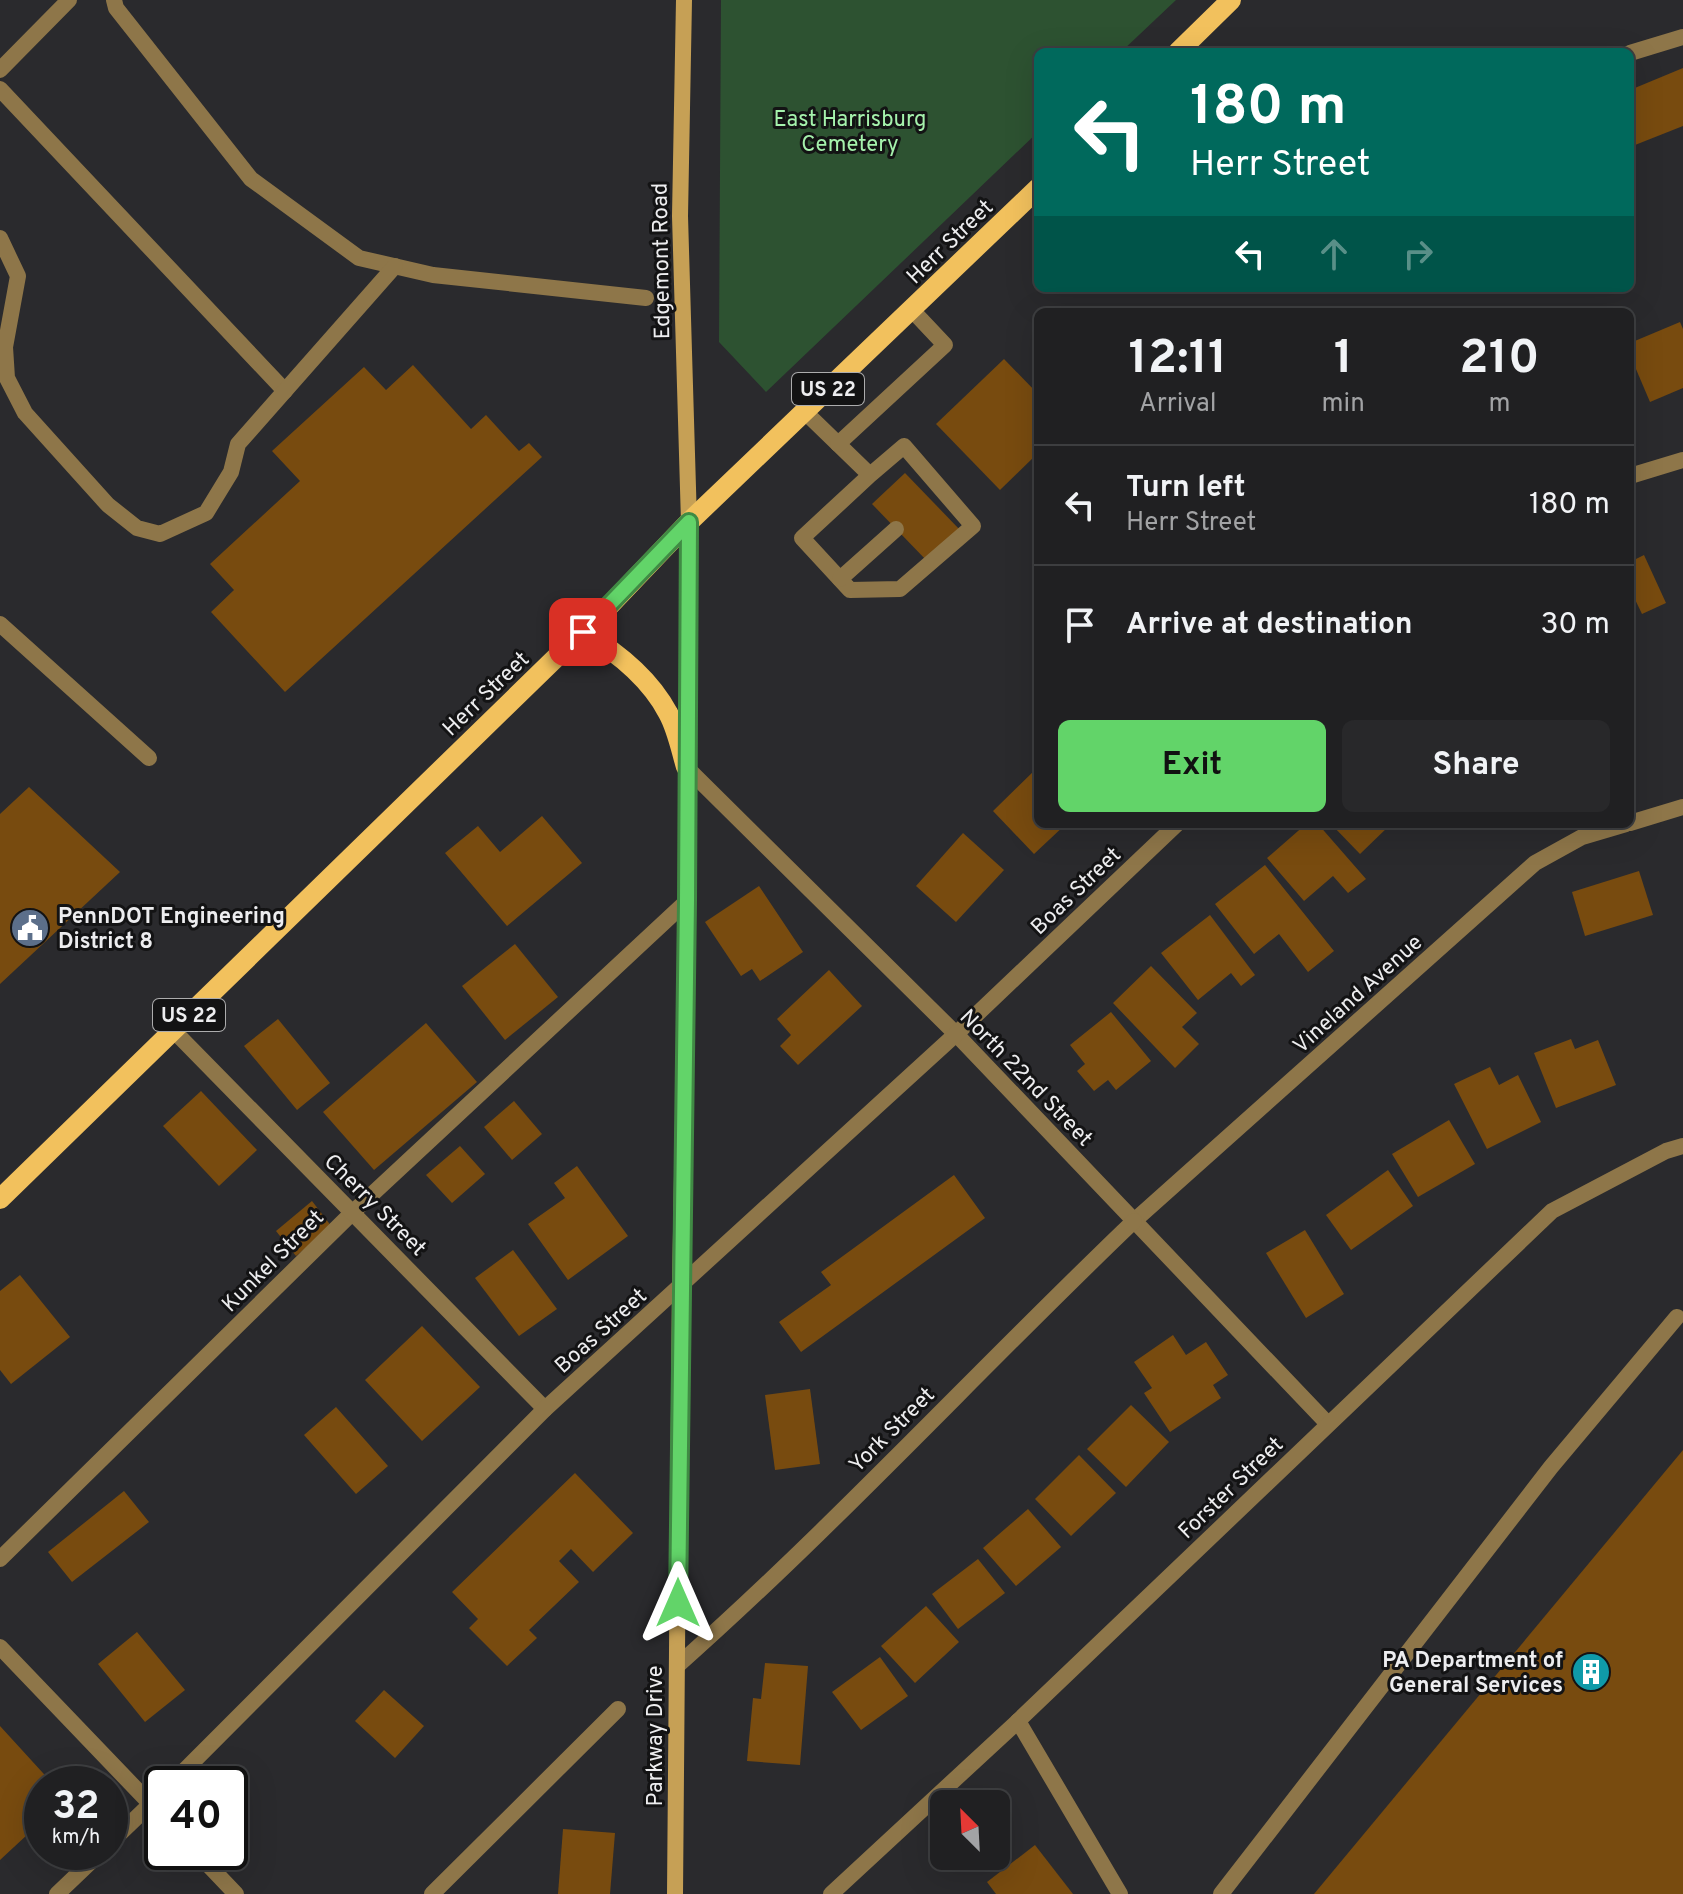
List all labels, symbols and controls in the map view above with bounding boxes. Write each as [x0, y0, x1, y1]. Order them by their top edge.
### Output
text: 180 m [1190, 74, 1347, 144]
icon: left [1058, 80, 1162, 184]
park label: East Harrisburg Cemetery [774, 107, 926, 159]
text: Herr Street [1190, 143, 1370, 189]
street label: Edgemont Road [648, 182, 677, 340]
street label: Herr Street [902, 195, 1000, 291]
icon: left [1228, 232, 1272, 276]
icon: ahead [1312, 232, 1356, 276]
icon: right [1396, 232, 1440, 276]
text: 12:11 [1128, 330, 1227, 390]
text: 1 [1334, 330, 1353, 390]
text: 210 [1459, 330, 1539, 390]
road number: US 22 [792, 373, 864, 405]
text: Arrival [1139, 388, 1217, 421]
text: min [1322, 388, 1365, 421]
text: m [1488, 388, 1510, 421]
text: Turn left [1126, 470, 1246, 507]
icon: left [1058, 483, 1102, 527]
text: 180 m [1529, 487, 1610, 524]
text: Herr Street [1126, 507, 1256, 540]
pin [549, 598, 617, 666]
icon: arrive [1058, 603, 1102, 647]
text: Arrive at destination [1126, 607, 1412, 644]
text: 30 m [1541, 607, 1610, 644]
icon: arrive [561, 610, 605, 654]
street label: Herr Street [438, 647, 536, 743]
button: Exit [1058, 720, 1326, 812]
button: Share [1342, 720, 1610, 812]
street label: Boas Street [1026, 842, 1127, 941]
place label: PennDOT Engineering District 8 [58, 904, 285, 956]
public building icon: PennDOT Engineering District 8 [9, 907, 51, 949]
street label: Vineland Avenue [1288, 930, 1429, 1060]
road number: US 22 [153, 999, 225, 1031]
street label: North 22nd Street [953, 1005, 1097, 1153]
street label: Cherry Street [317, 1149, 431, 1263]
street label: Kunkel Street [217, 1205, 331, 1319]
street label: Boas Street [550, 1283, 653, 1380]
street label: York Street [844, 1382, 941, 1479]
street label: Forster Street [1174, 1432, 1290, 1546]
position arrow [636, 1561, 720, 1645]
place label: PA Department of General Services [1382, 1648, 1563, 1700]
building icon: PA Department of General Services [1570, 1651, 1612, 1693]
street label: Parkway Drive [643, 1665, 670, 1807]
speed limit sign: 40 [144, 1766, 248, 1870]
text: 32 [52, 1783, 100, 1833]
north arrow [930, 1790, 1010, 1870]
map controls [930, 1790, 1010, 1870]
text: km/h [52, 1825, 100, 1851]

